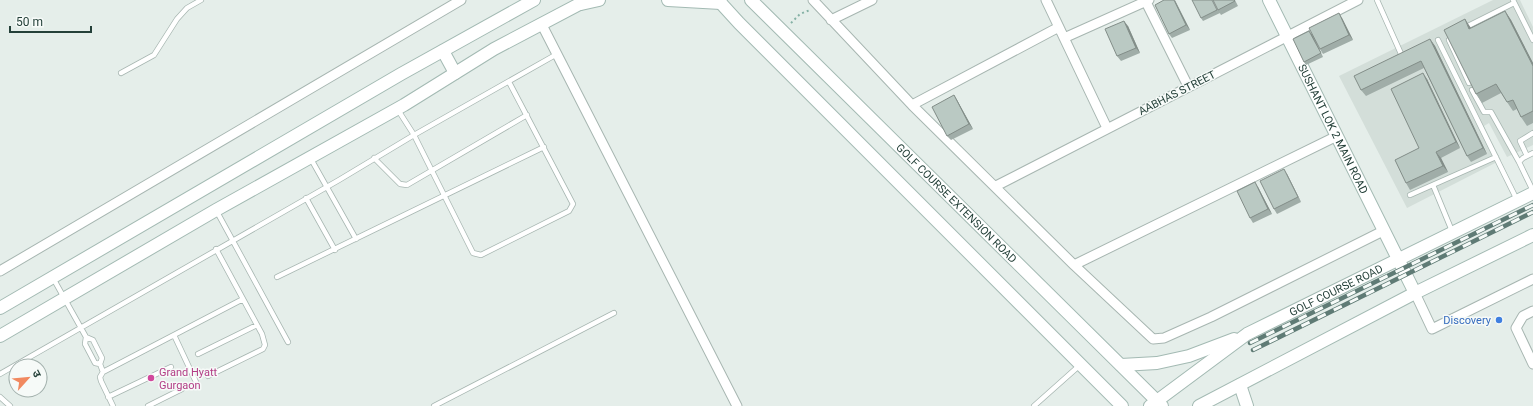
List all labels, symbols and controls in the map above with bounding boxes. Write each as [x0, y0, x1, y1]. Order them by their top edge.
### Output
scale bar [10, 8, 91, 34]
text: 50 m [16, 15, 43, 29]
street label: SUSHANT LOK 2 MAIN ROAD [1296, 62, 1371, 196]
street label: AABHAS STREET [1136, 68, 1218, 118]
street label: GOLF COURSE EXTENSION ROAD [894, 141, 1020, 265]
street label: GOLF COURSE ROAD [1287, 262, 1385, 319]
place label: Discovery [1443, 314, 1492, 327]
marker: Discovery [1494, 315, 1504, 325]
north arrow [8, 358, 48, 398]
place label: Grand Hyatt Gurgaon [159, 366, 218, 392]
text: उ [29, 368, 44, 380]
marker: Grand Hyatt Gurgaon [146, 373, 156, 383]

